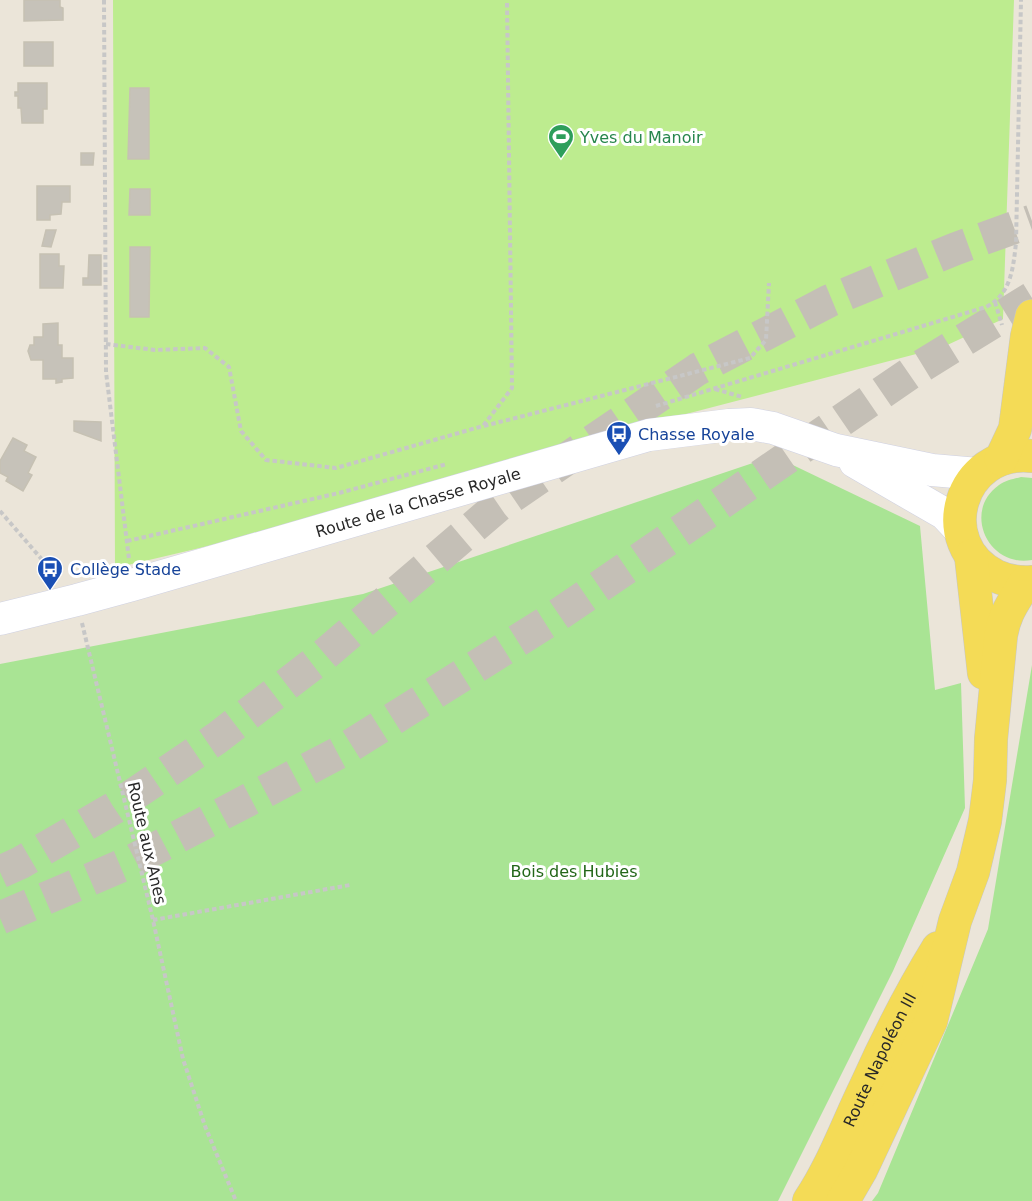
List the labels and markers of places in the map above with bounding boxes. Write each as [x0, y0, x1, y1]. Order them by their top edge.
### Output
sports icon: Yves du Manoir [546, 122, 576, 160]
place label: Yves du Manoir [579, 128, 703, 147]
bus stop icon: Chasse Royale [604, 419, 634, 457]
place label: Chasse Royale [638, 425, 754, 444]
bus stop icon: Collège Stade [35, 554, 65, 592]
place label: Collège Stade [70, 560, 181, 579]

